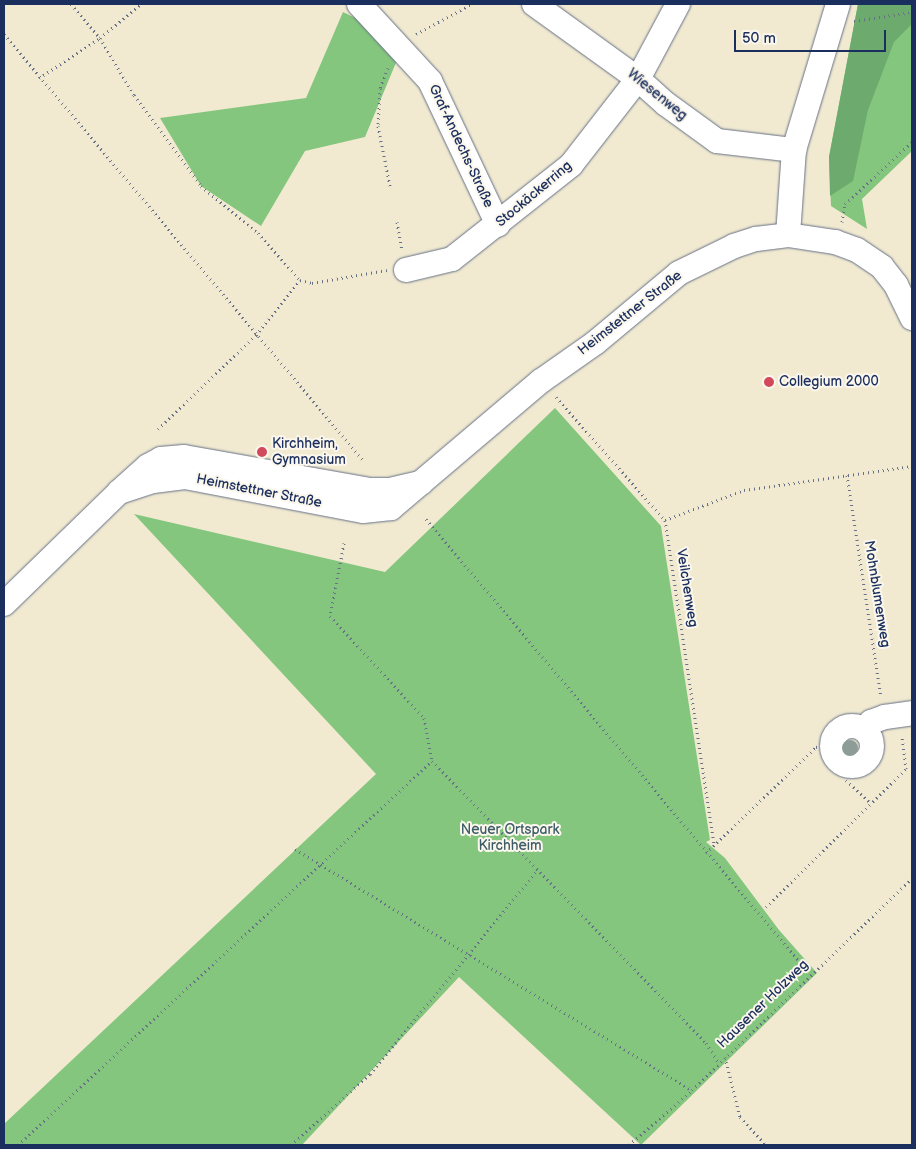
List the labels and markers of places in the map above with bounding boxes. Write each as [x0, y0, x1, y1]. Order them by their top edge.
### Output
place label: Collegium 2000 [779, 374, 879, 390]
marker: Collegium 2000 [763, 376, 775, 388]
place label: Kirchheim, Gymnasium [272, 436, 346, 468]
marker: Kirchheim, Gymnasium [256, 446, 268, 458]

